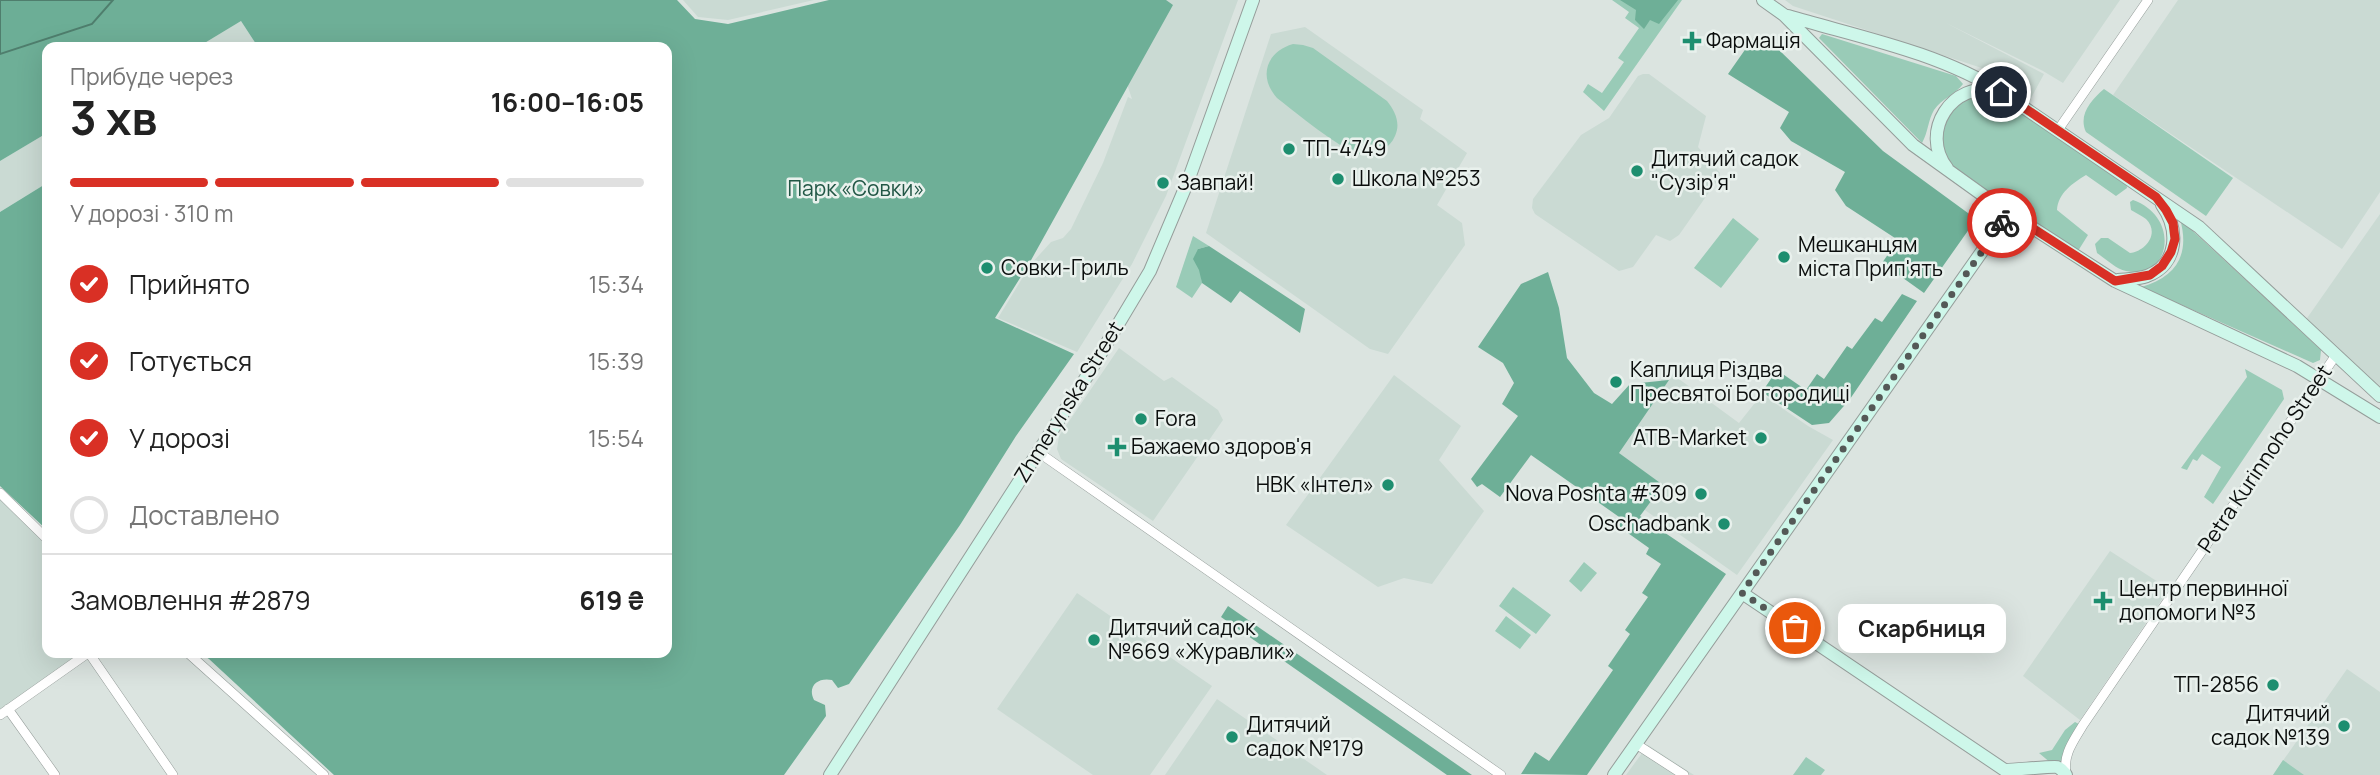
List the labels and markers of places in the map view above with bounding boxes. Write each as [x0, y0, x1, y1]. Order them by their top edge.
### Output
place label: Фармація [1706, 26, 1801, 54]
marker: Фармація [1684, 33, 1700, 49]
pin [1971, 62, 2031, 122]
place label: ТП-4749 [1303, 134, 1386, 162]
marker: ТП-4749 [1281, 141, 1297, 157]
place label: Дитячий садок "Сузір'я" [1651, 144, 1799, 196]
marker: Дитячий садок "Сузір'я" [1629, 163, 1645, 179]
place label: Школа №253 [1352, 164, 1481, 192]
place label: Завпай! [1177, 168, 1255, 196]
marker: Школа №253 [1330, 171, 1346, 187]
marker: Завпай! [1155, 175, 1171, 191]
place label: Мешканцям міста Прип'ять [1798, 230, 1943, 282]
marker: Мешканцям міста Прип'ять [1776, 249, 1792, 265]
place label: Совки-Гриль [1001, 253, 1129, 281]
marker: Совки-Гриль [979, 260, 995, 276]
place label: Каплиця Різдва Пресвятої Богородиці [1630, 355, 1850, 407]
marker: Каплиця Різдва Пресвятої Богородиці [1608, 374, 1624, 390]
place label: Fora [1155, 404, 1197, 432]
marker: Fora [1133, 411, 1149, 427]
place label: ATB-Market [1633, 423, 1747, 451]
marker: ATB-Market [1753, 430, 1769, 446]
place label: Бажаемо здоров'я [1131, 432, 1312, 460]
marker: Бажаемо здоров'я [1109, 439, 1125, 455]
place label: НВК «Інтел» [1256, 470, 1374, 498]
marker: НВК «Інтел» [1380, 477, 1396, 493]
place label: Nova Poshta #309 [1505, 479, 1687, 507]
marker: Nova Poshta #309 [1693, 486, 1709, 502]
place label: Oschadbank [1589, 509, 1711, 537]
marker: Oschadbank [1716, 516, 1732, 532]
place label: Центр первинної допомоги №3 [2119, 574, 2289, 626]
marker: Центр первинної допомоги №3 [2093, 591, 2113, 611]
pin [1765, 598, 1825, 658]
callout: Скарбниця [1837, 604, 2005, 652]
place label: Дитячий садок №669 «Журавлик» [1108, 613, 1295, 665]
marker: Дитячий садок №669 «Журавлик» [1086, 632, 1102, 648]
place label: ТП-2856 [2174, 670, 2259, 698]
marker: ТП-2856 [2265, 677, 2281, 693]
place label: Дитячий садок №139 [2211, 699, 2330, 751]
place label: Дитячий садок №179 [1246, 710, 1364, 762]
marker: Дитячий садок №139 [2336, 718, 2352, 734]
marker: Дитячий садок №179 [1224, 729, 1240, 745]

